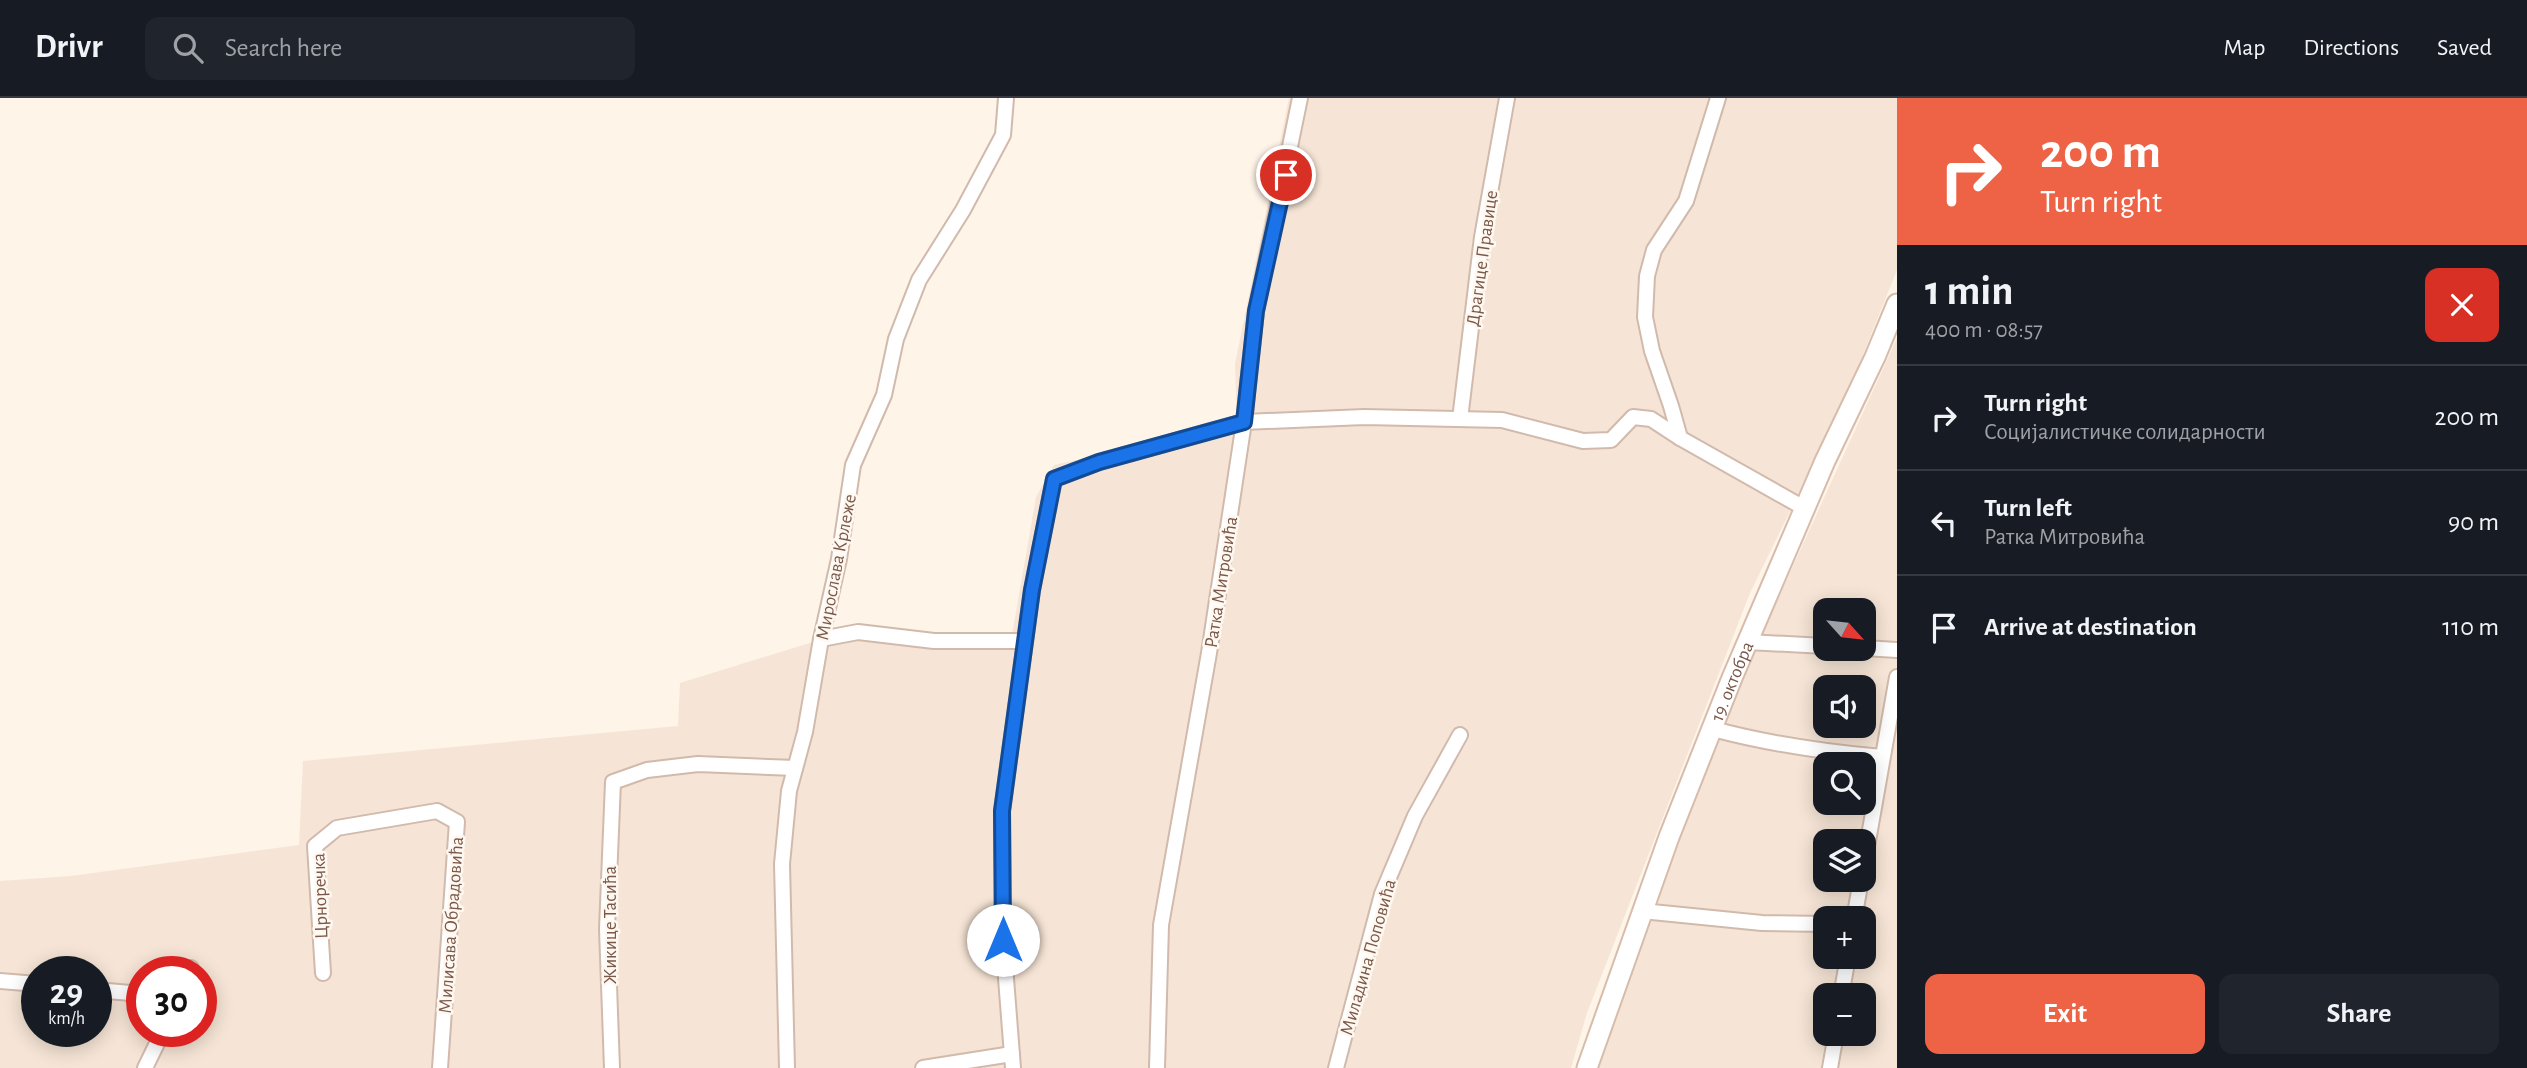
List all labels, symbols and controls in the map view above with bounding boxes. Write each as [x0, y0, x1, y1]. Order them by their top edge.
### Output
search box [145, 17, 635, 80]
icon: search [169, 29, 207, 67]
text: Drivr [35, 31, 103, 64]
text: Search here [225, 35, 342, 61]
text: Map [2223, 36, 2265, 60]
text: Directions [2303, 36, 2399, 60]
text: Saved [2437, 36, 2492, 60]
icon: right [1925, 126, 2016, 217]
text: 200 m [2040, 128, 2161, 177]
pin [1256, 145, 1316, 205]
icon: arrive [1267, 156, 1305, 194]
text: Turn right [2040, 186, 2162, 218]
street label: Драгице Правице [1464, 189, 1501, 327]
button: close [2425, 268, 2499, 342]
text: 1 min [1925, 270, 2014, 312]
text: 400 m · 08:57 [1925, 319, 2043, 342]
text: Turn right [1984, 390, 2087, 416]
icon: right [1925, 399, 1963, 437]
text: 200 m [2435, 404, 2499, 430]
text: Социјалистичке солидарности [1984, 421, 2266, 444]
street label: Мирослава Крлеже [813, 493, 860, 642]
text: Turn left [1984, 495, 2072, 521]
icon: left [1925, 504, 1963, 542]
text: 90 m [2448, 509, 2499, 535]
street label: Ратка Митровића [1202, 515, 1241, 649]
text: Ратка Митровића [1984, 526, 2145, 549]
north arrow [1813, 598, 1876, 662]
map controls [1813, 598, 1876, 1046]
icon: arrive [1925, 609, 1963, 647]
text: Arrive at destination [1984, 614, 2197, 640]
text: 110 m [2442, 614, 2499, 640]
street label: 19. октобра [1708, 639, 1758, 724]
button: sound [1813, 675, 1876, 738]
button: search [1813, 752, 1876, 815]
button: layers [1813, 829, 1876, 892]
street label: Милисава Обрадовића [436, 836, 467, 1014]
street label: Црноречка [309, 852, 331, 939]
street label: Жикице Тасића [601, 865, 620, 984]
street label: Миладина Поповића [1337, 877, 1400, 1038]
position arrow [966, 903, 1040, 977]
button: + [1813, 906, 1876, 969]
speed limit sign: 30 [126, 956, 217, 1047]
button: Exit [1925, 974, 2205, 1054]
button: Share [2219, 974, 2499, 1054]
text: 29 [50, 975, 83, 1010]
button: − [1813, 983, 1876, 1046]
text: km/h [48, 1010, 85, 1028]

